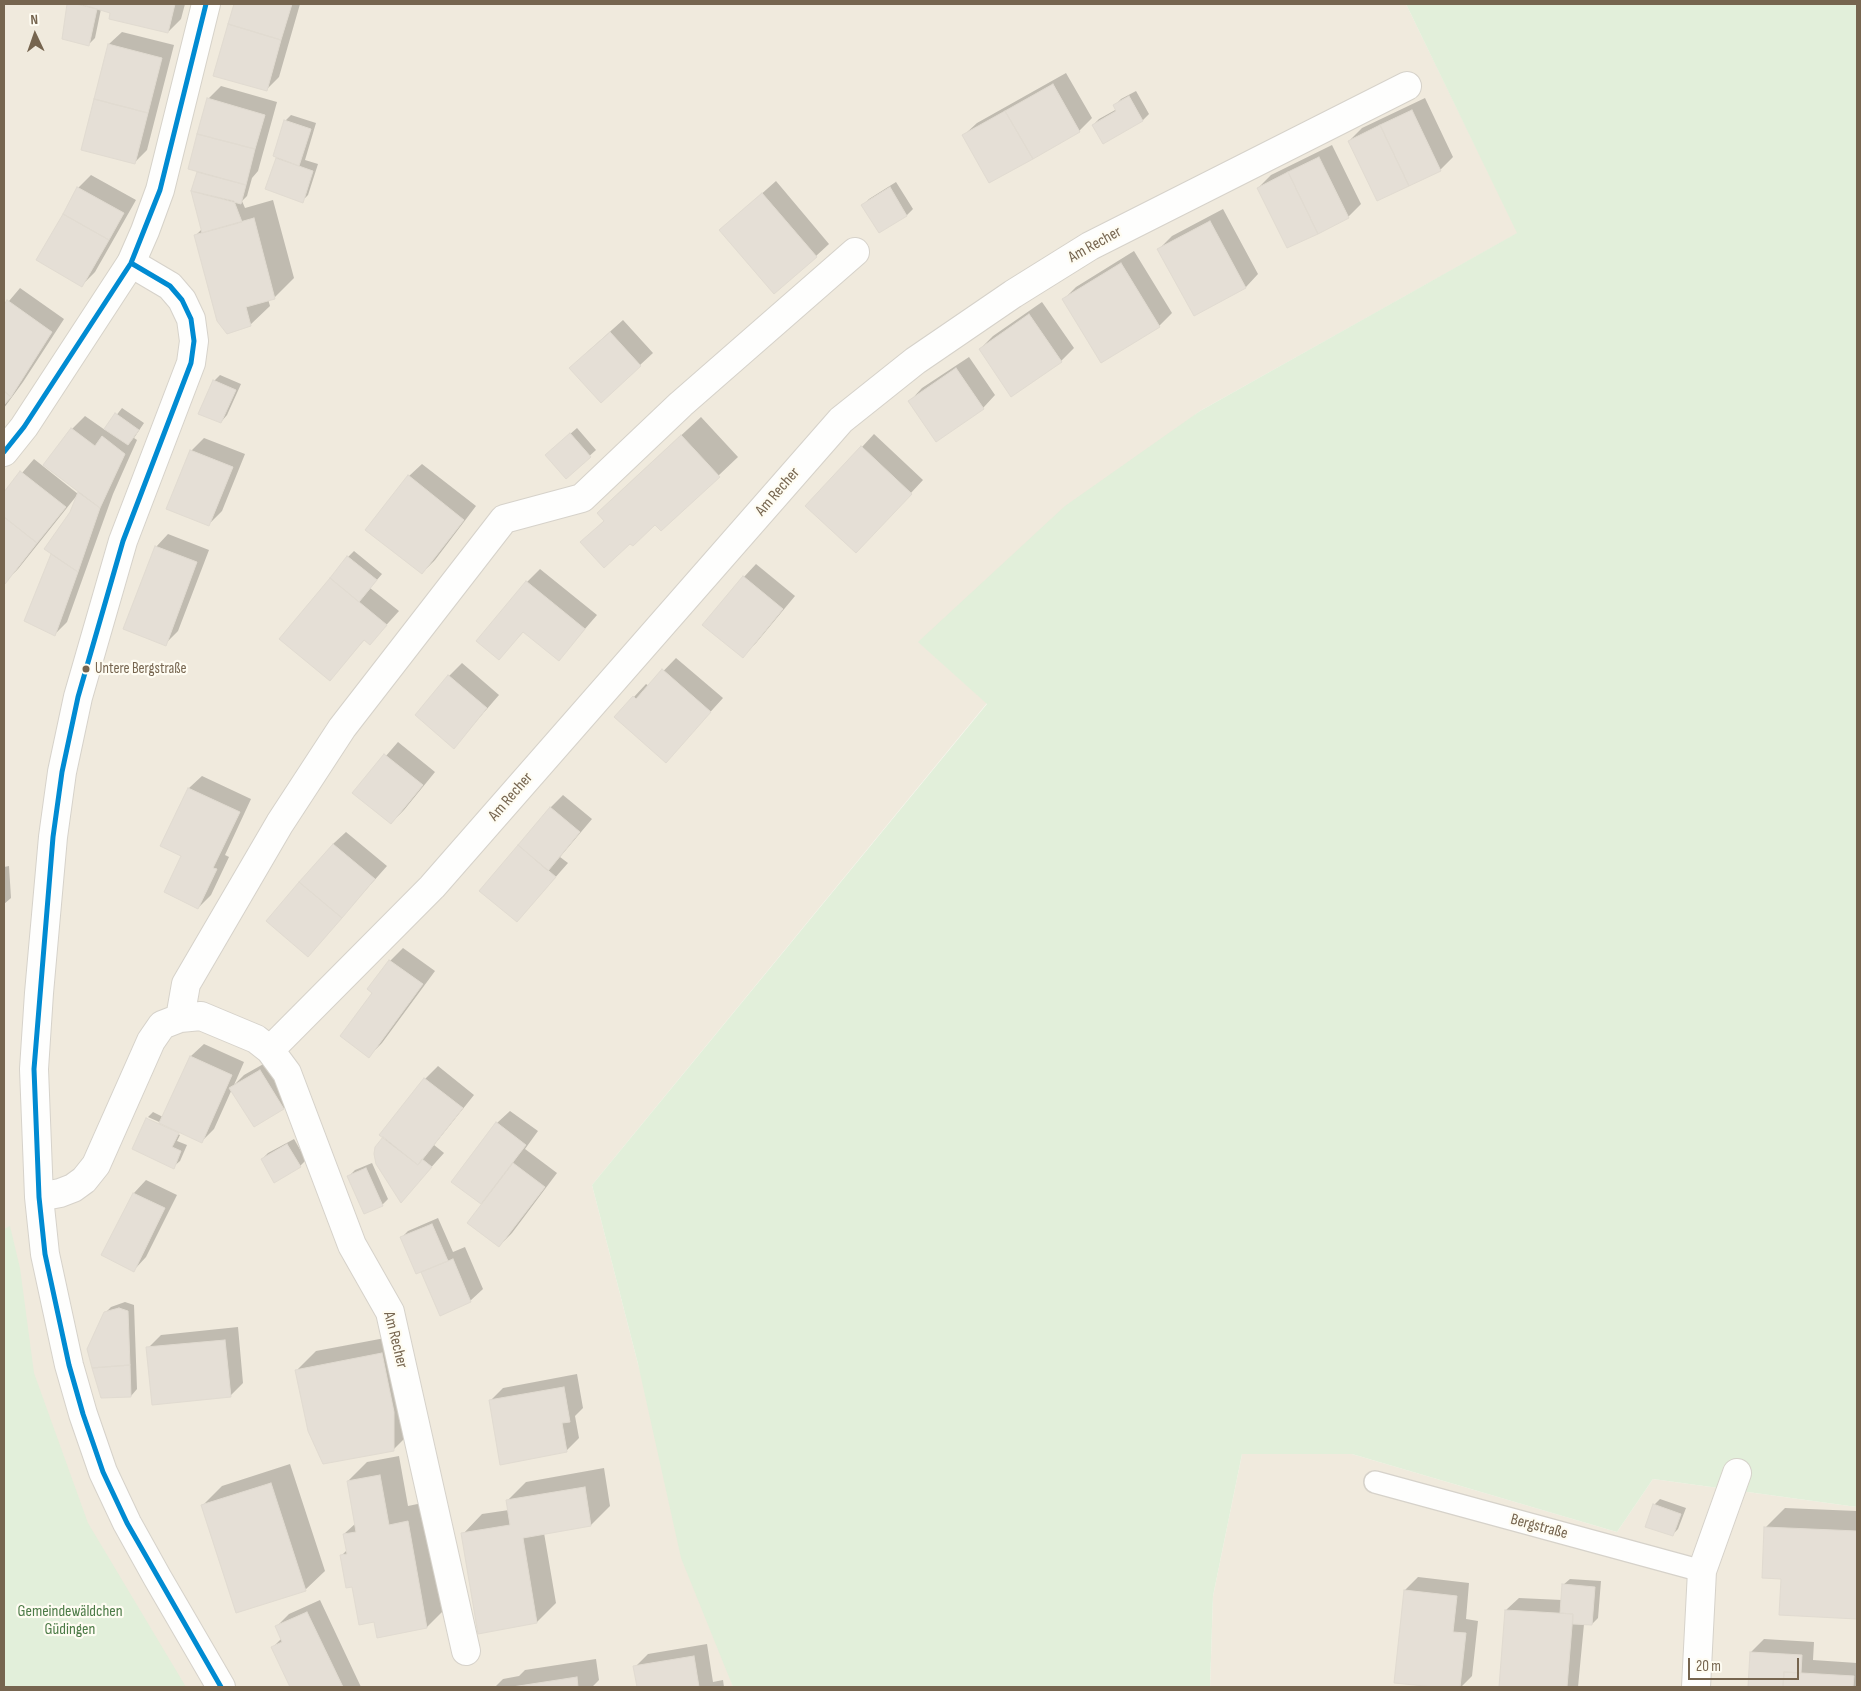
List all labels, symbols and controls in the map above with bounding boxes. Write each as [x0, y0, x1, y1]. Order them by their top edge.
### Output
north arrow [10, 10, 60, 60]
text: N [30, 11, 38, 28]
street label: Am Recher [1065, 223, 1125, 267]
street label: Am Recher [752, 464, 804, 520]
place label: Untere Bergstraße [95, 660, 187, 678]
marker: Untere Bergstraße [81, 664, 91, 674]
street label: Am Recher [485, 769, 537, 825]
street label: Am Recher [379, 1310, 411, 1370]
street label: Bergstraße [1508, 1510, 1570, 1544]
park label: Gemeindewäldchen Güdingen [17, 1602, 123, 1640]
scale bar [1691, 1648, 1802, 1680]
text: 20 m [1696, 1657, 1721, 1676]

